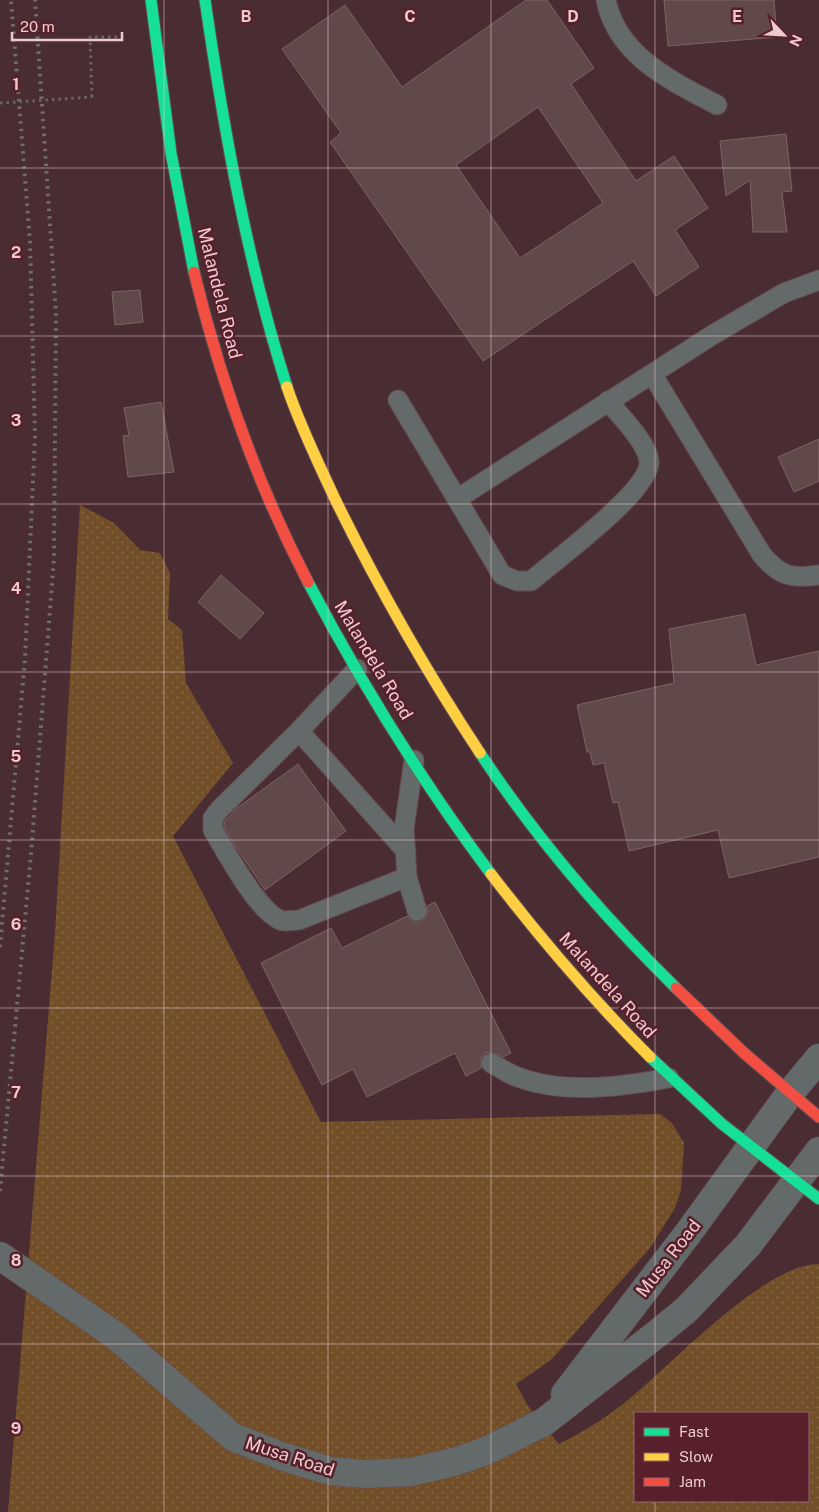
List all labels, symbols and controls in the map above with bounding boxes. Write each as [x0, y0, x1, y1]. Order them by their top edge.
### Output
text: B [241, 7, 252, 26]
text: C [404, 7, 416, 26]
text: D [567, 7, 579, 26]
text: E [732, 7, 742, 26]
scale bar [12, 10, 122, 42]
north arrow [759, 10, 809, 60]
text: 20 m [20, 18, 55, 35]
text: N [786, 32, 805, 49]
text: 1 [13, 75, 19, 94]
street label: Malandela Road [194, 225, 246, 361]
text: 2 [11, 243, 21, 262]
text: 3 [11, 411, 21, 430]
text: 4 [11, 579, 22, 598]
street label: Malandela Road [330, 597, 418, 723]
text: 5 [11, 747, 22, 766]
text: 6 [11, 915, 21, 934]
street label: Malandela Road [555, 928, 661, 1042]
text: 7 [11, 1083, 21, 1102]
street label: Musa Road [631, 1215, 705, 1301]
text: 8 [11, 1251, 22, 1270]
legend [634, 1412, 809, 1502]
text: 9 [11, 1419, 21, 1438]
text: Fast [679, 1423, 709, 1440]
street label: Musa Road [243, 1432, 337, 1480]
text: Slow [679, 1448, 714, 1465]
text: Jam [679, 1473, 706, 1490]

